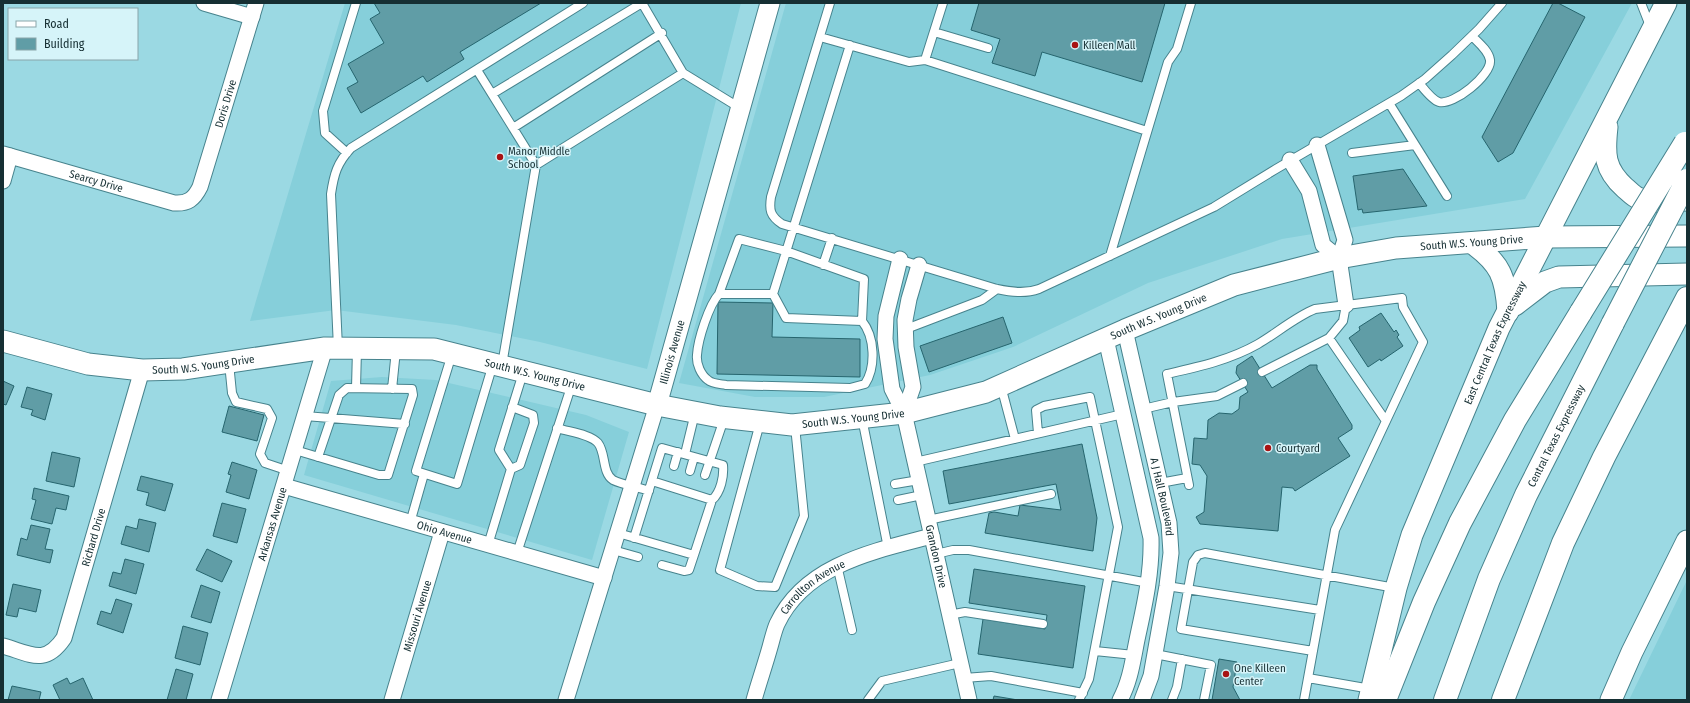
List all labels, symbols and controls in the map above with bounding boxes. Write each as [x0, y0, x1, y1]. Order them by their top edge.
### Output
legend [8, 8, 138, 60]
text: Road [44, 17, 69, 31]
text: Building [44, 37, 85, 51]
place label: Killeen Mall [1083, 39, 1136, 52]
marker: Killeen Mall [1070, 40, 1080, 50]
street label: Doris Drive [212, 78, 239, 129]
place label: Manor Middle School [508, 145, 570, 171]
marker: Manor Middle School [495, 152, 505, 162]
street label: Searcy Drive [68, 167, 125, 195]
street label: South W.S. Young Drive [1420, 232, 1524, 253]
street label: East Central Texas Expressway [1461, 279, 1529, 406]
street label: South W.S. Young Drive [1108, 291, 1208, 342]
street label: Illinois Avenue [657, 318, 687, 386]
street label: South W.S. Young Drive [152, 352, 255, 376]
street label: South W.S. Young Drive [483, 355, 586, 393]
street label: Central Texas Expressway [1525, 382, 1587, 489]
street label: South W.S. Young Drive [801, 406, 905, 430]
place label: Courtyard [1276, 442, 1320, 455]
marker: Courtyard [1263, 443, 1273, 453]
street label: A J Hall Boulevard [1148, 456, 1176, 536]
street label: Arkansas Avenue [255, 485, 289, 562]
street label: Richard Drive [79, 507, 108, 568]
street label: Ohio Avenue [415, 518, 474, 546]
street label: Grandon Drive [923, 523, 950, 589]
street label: Carrollton Avenue [777, 557, 847, 617]
street label: Missouri Avenue [400, 578, 434, 653]
place label: One Killeen Center [1234, 662, 1286, 688]
marker: One Killeen Center [1221, 669, 1231, 679]

